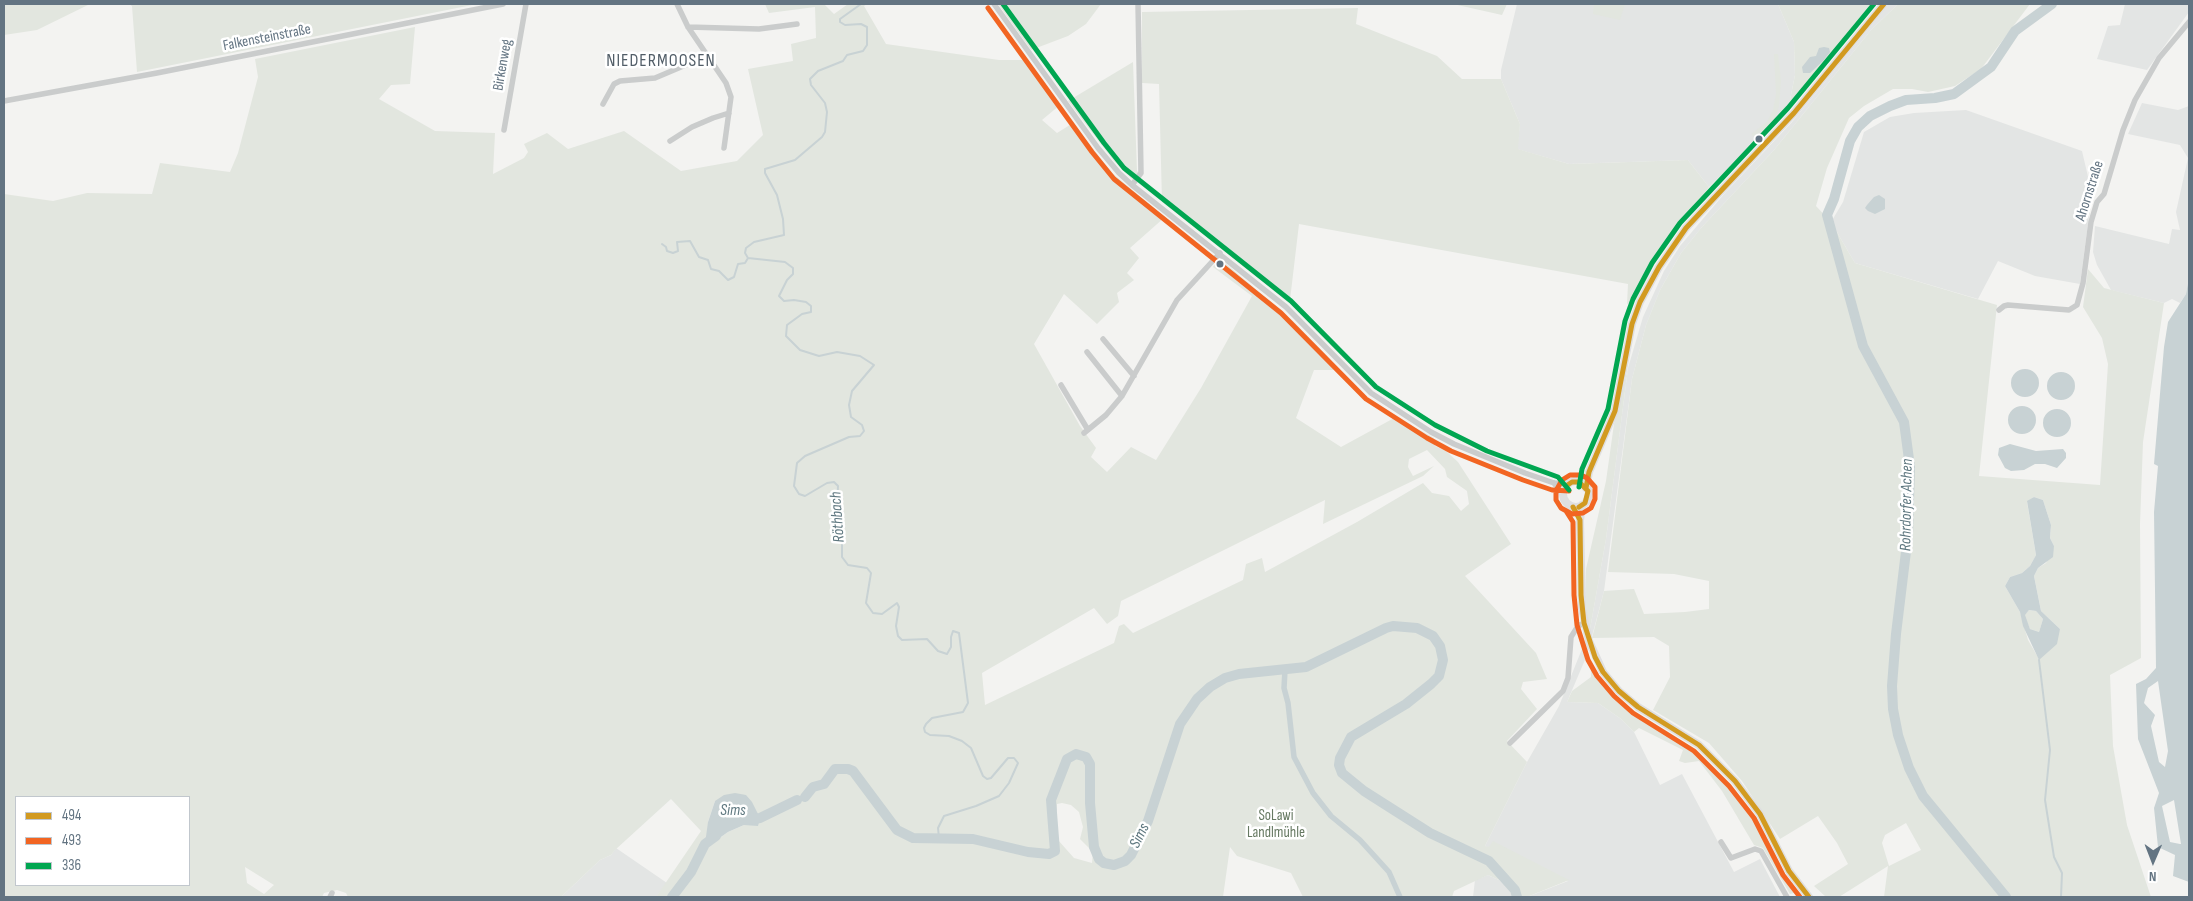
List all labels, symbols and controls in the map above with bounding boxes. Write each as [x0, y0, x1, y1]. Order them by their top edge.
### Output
street label: Falkensteinstraße [222, 21, 312, 55]
street label: Birkenweg [490, 38, 516, 92]
district label: NIEDERMOOSEN [605, 50, 717, 72]
unlabelled marker [1754, 134, 1764, 144]
street label: Ahornstraße [2072, 159, 2108, 223]
unlabelled marker [1215, 259, 1225, 269]
water label: Rohrdorfer Achen [1897, 459, 1917, 551]
water label: Röthbach [827, 491, 849, 543]
legend [15, 796, 190, 886]
water label: Sims [720, 801, 746, 821]
text: 494 [62, 806, 81, 825]
park label: SoLawi Landlmühle [1247, 807, 1305, 842]
water label: Sims [1126, 820, 1154, 852]
text: 493 [62, 831, 81, 850]
north arrow [2128, 836, 2178, 886]
text: 336 [62, 856, 81, 875]
text: N [2149, 868, 2157, 885]

